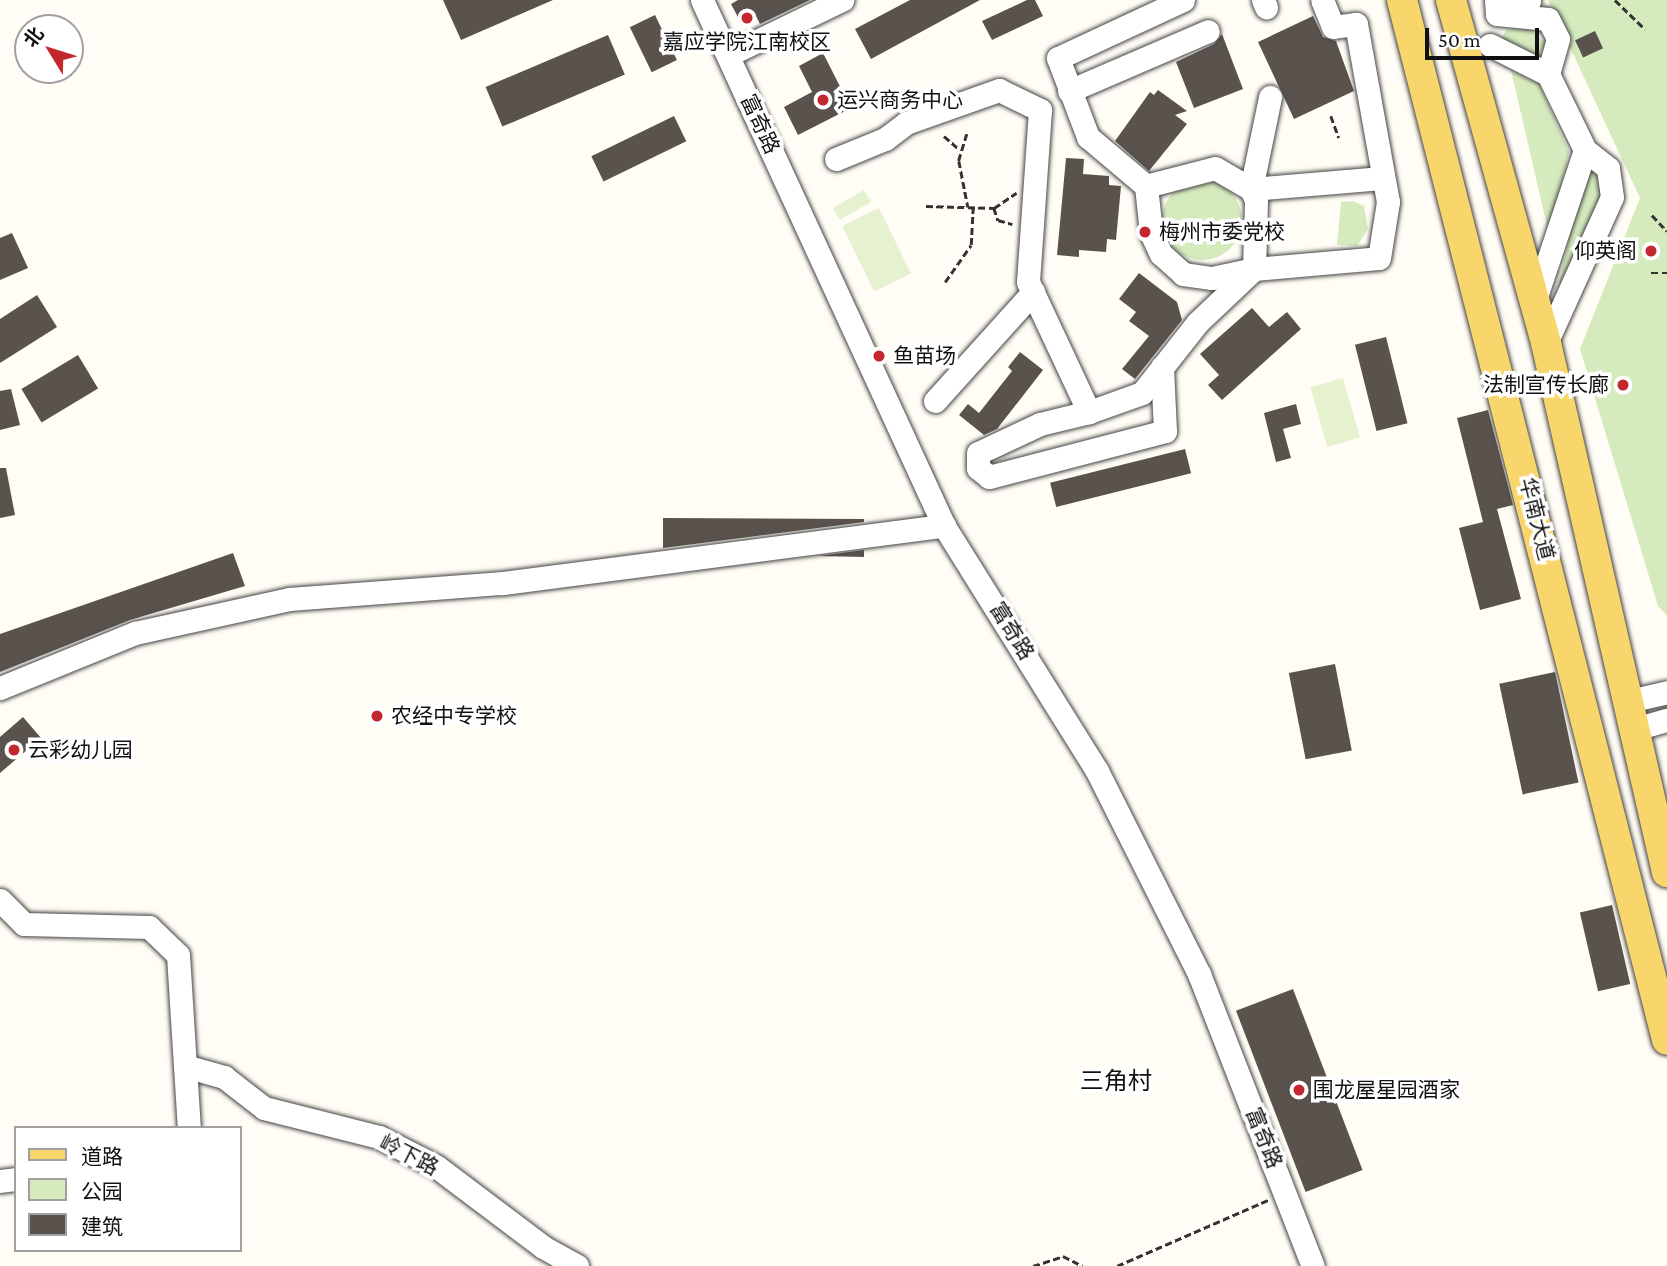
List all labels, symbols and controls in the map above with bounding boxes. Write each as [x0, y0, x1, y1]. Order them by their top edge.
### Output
marker: 嘉应学院江南校区 [739, 10, 755, 26]
north arrow [14, 14, 84, 84]
scale bar [1429, 14, 1543, 58]
text: 北 [20, 23, 48, 51]
text: 50 m [1438, 28, 1481, 52]
place label: 嘉应学院江南校区 [663, 29, 831, 55]
place label: 运兴商务中心 [837, 87, 963, 113]
street label: 富奇路 [735, 90, 785, 158]
marker: 运兴商务中心 [815, 92, 831, 108]
place label: 梅州市委党校 [1159, 219, 1285, 245]
marker: 梅州市委党校 [1137, 224, 1153, 240]
place label: 仰英阁 [1574, 238, 1637, 264]
marker: 仰英阁 [1643, 243, 1659, 259]
place label: 鱼苗场 [893, 343, 956, 369]
marker: 鱼苗场 [871, 348, 887, 364]
place label: 法制宣传长廊 [1483, 372, 1609, 398]
marker: 法制宣传长廊 [1615, 377, 1631, 393]
street label: 华南大道 [1515, 475, 1559, 563]
street label: 富奇路 [985, 598, 1039, 664]
place label: 农经中专学校 [391, 703, 517, 729]
marker: 农经中专学校 [369, 708, 385, 724]
place label: 云彩幼儿园 [28, 737, 133, 763]
marker: 云彩幼儿园 [6, 742, 22, 758]
district label: 三角村 [1080, 1067, 1152, 1095]
place label: 围龙屋星园酒家 [1313, 1077, 1460, 1103]
marker: 围龙屋星园酒家 [1291, 1082, 1307, 1098]
street label: 富奇路 [1241, 1104, 1287, 1172]
legend [14, 1126, 242, 1252]
street label: 岭下路 [375, 1129, 443, 1181]
text: 道路 [81, 1145, 123, 1169]
text: 公园 [81, 1180, 123, 1204]
text: 建筑 [81, 1215, 123, 1239]

